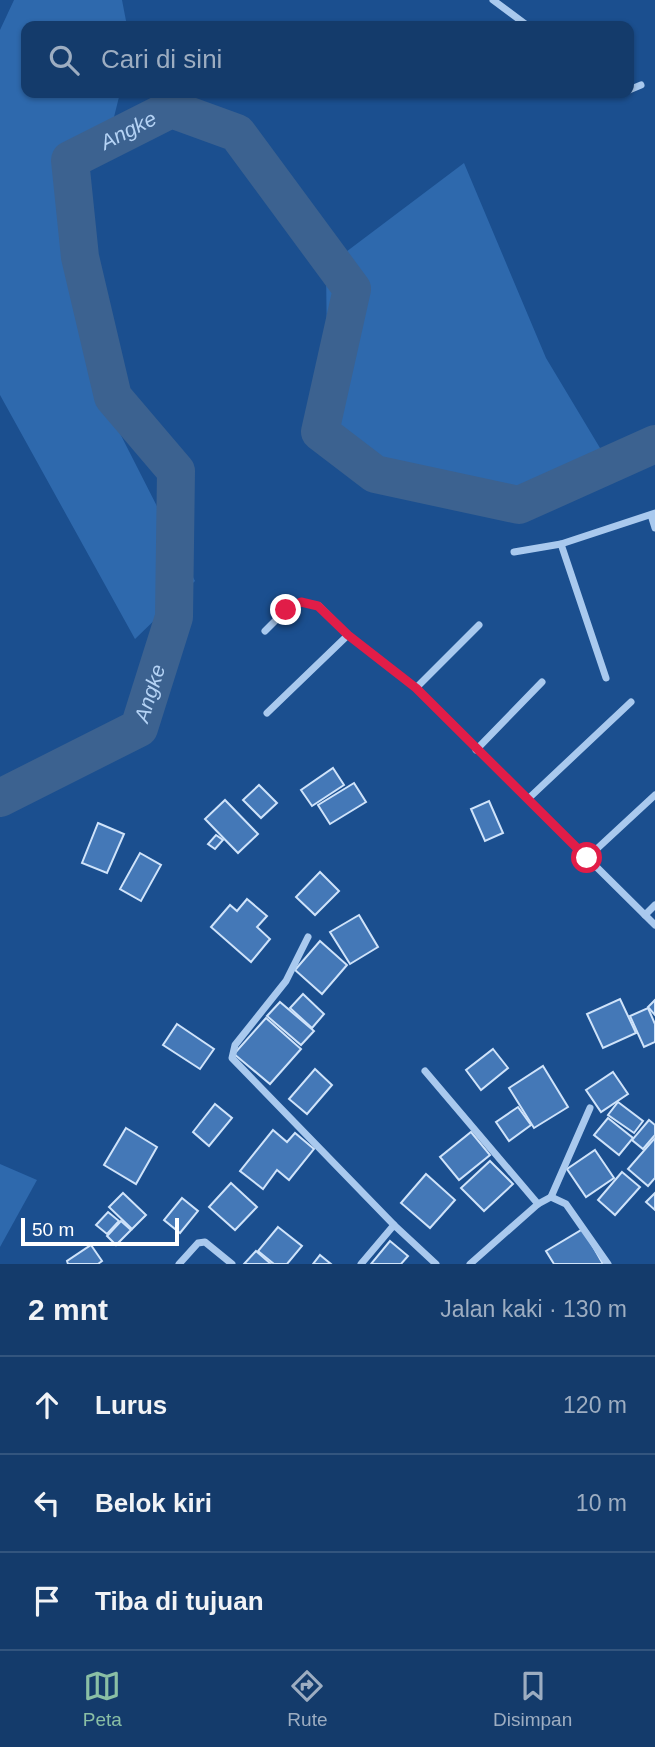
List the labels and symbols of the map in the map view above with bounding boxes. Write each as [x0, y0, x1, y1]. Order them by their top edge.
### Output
water label: Angke [95, 106, 160, 155]
route end [270, 594, 301, 625]
water label: Angke [129, 661, 169, 727]
route start [571, 842, 602, 873]
scale bar [21, 1215, 178, 1247]

